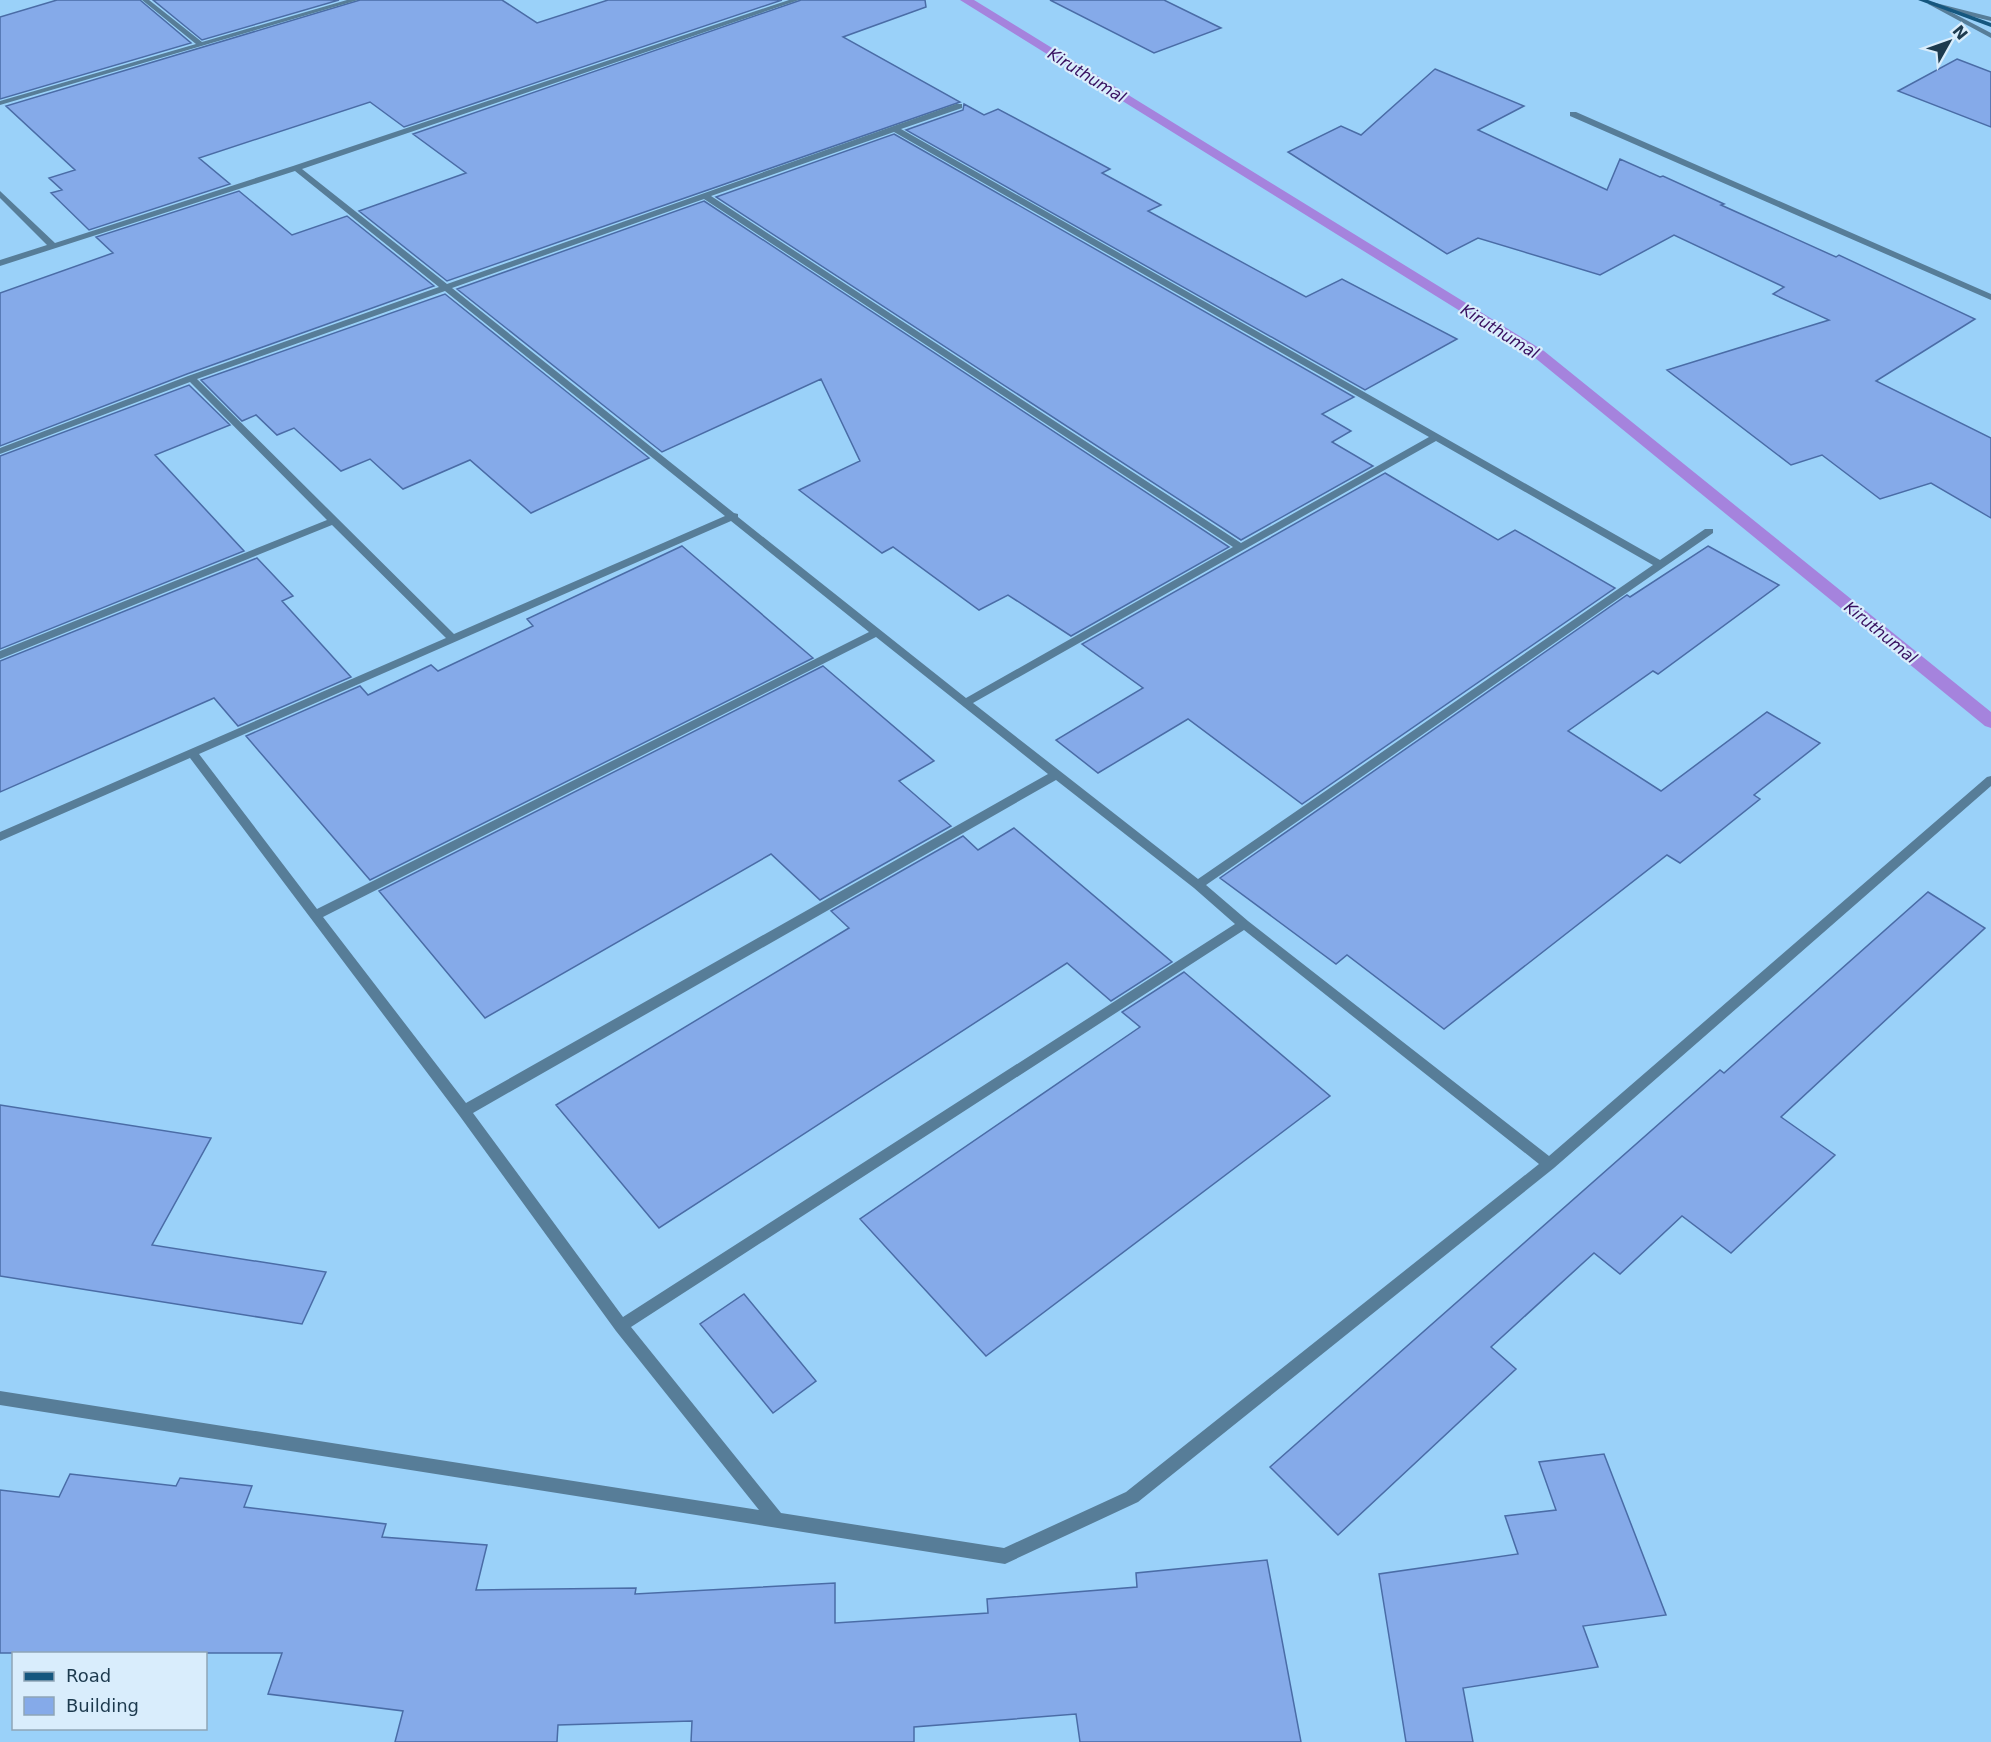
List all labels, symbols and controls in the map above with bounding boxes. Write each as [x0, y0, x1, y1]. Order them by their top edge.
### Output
north arrow [1919, 12, 1979, 72]
text: N [1949, 21, 1972, 44]
water label: Kiruthumal [1044, 44, 1130, 107]
water label: Kiruthumal [1457, 300, 1543, 363]
water label: Kiruthumal [1840, 597, 1921, 668]
legend [12, 1652, 207, 1730]
text: Road [66, 1665, 111, 1686]
text: Building [66, 1695, 139, 1716]

